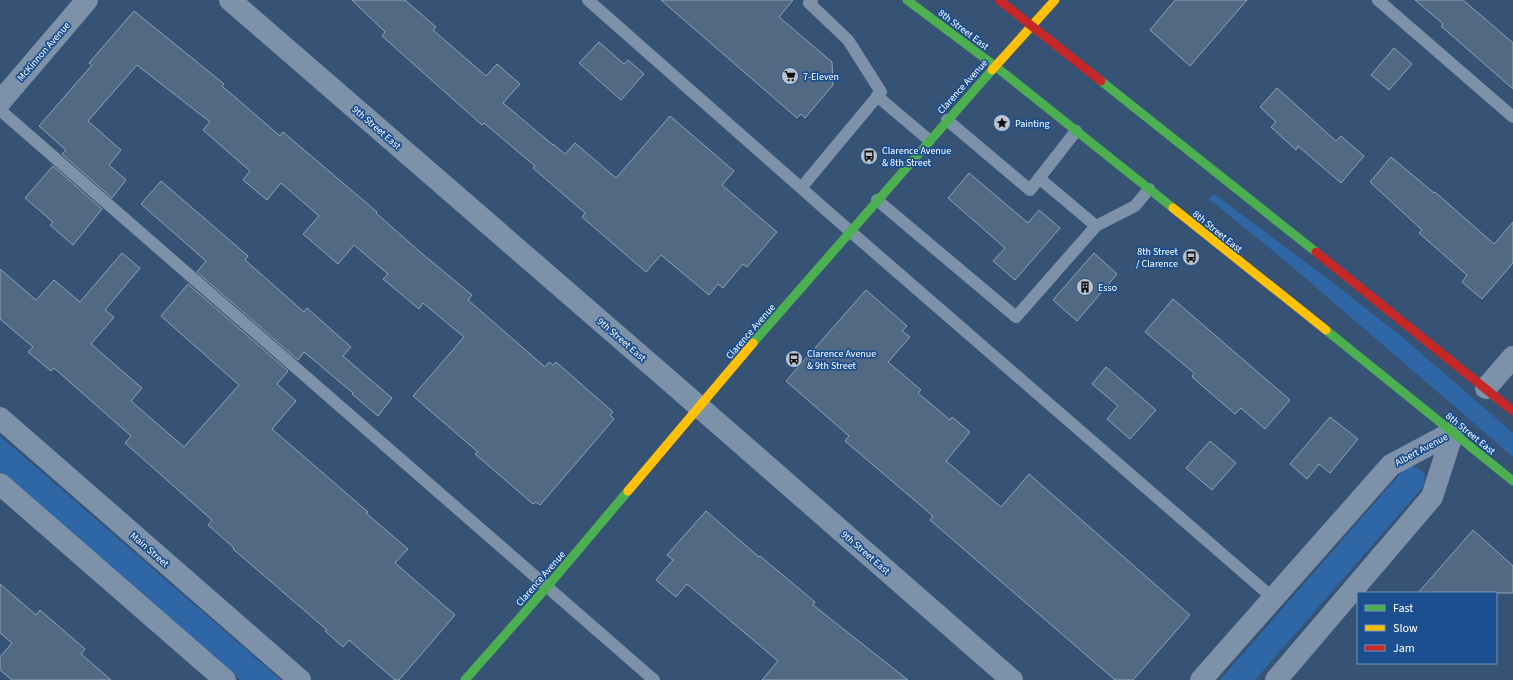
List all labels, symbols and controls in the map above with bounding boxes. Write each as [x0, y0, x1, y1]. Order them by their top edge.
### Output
street label: 8th Street East [935, 6, 992, 54]
street label: McKinnon Avenue [14, 19, 74, 84]
street label: Clarence Avenue [934, 56, 991, 117]
supermarket icon: 7-Eleven [780, 66, 800, 86]
place label: 7-Eleven [803, 70, 839, 84]
street label: 9th Street East [349, 103, 404, 153]
place icon: Painting [992, 113, 1012, 133]
place label: Painting [1015, 117, 1050, 131]
place label: Clarence Avenue & 8th Street [882, 144, 951, 170]
bus stop icon: Clarence Avenue & 8th Street [859, 146, 879, 166]
street label: 8th Street East [1189, 207, 1246, 257]
place label: 8th Street / Clarence [1136, 245, 1179, 271]
bus stop icon: 8th Street / Clarence [1181, 247, 1201, 267]
building icon: Esso [1075, 277, 1095, 297]
place label: Esso [1098, 281, 1117, 295]
street label: Clarence Avenue [723, 301, 779, 362]
street label: 9th Street East [594, 315, 649, 365]
place label: Clarence Avenue & 9th Street [807, 347, 876, 373]
bus stop icon: Clarence Avenue & 9th Street [784, 349, 804, 369]
street label: 8th Street East [1442, 409, 1499, 459]
street label: Albert Avenue [1393, 430, 1450, 470]
street label: 9th Street East [838, 528, 893, 578]
street label: Main Street [127, 529, 172, 571]
street label: Clarence Avenue [513, 548, 569, 609]
legend [1357, 592, 1497, 664]
text: Fast [1393, 600, 1413, 617]
text: Slow [1393, 620, 1418, 637]
text: Jam [1393, 640, 1415, 657]

